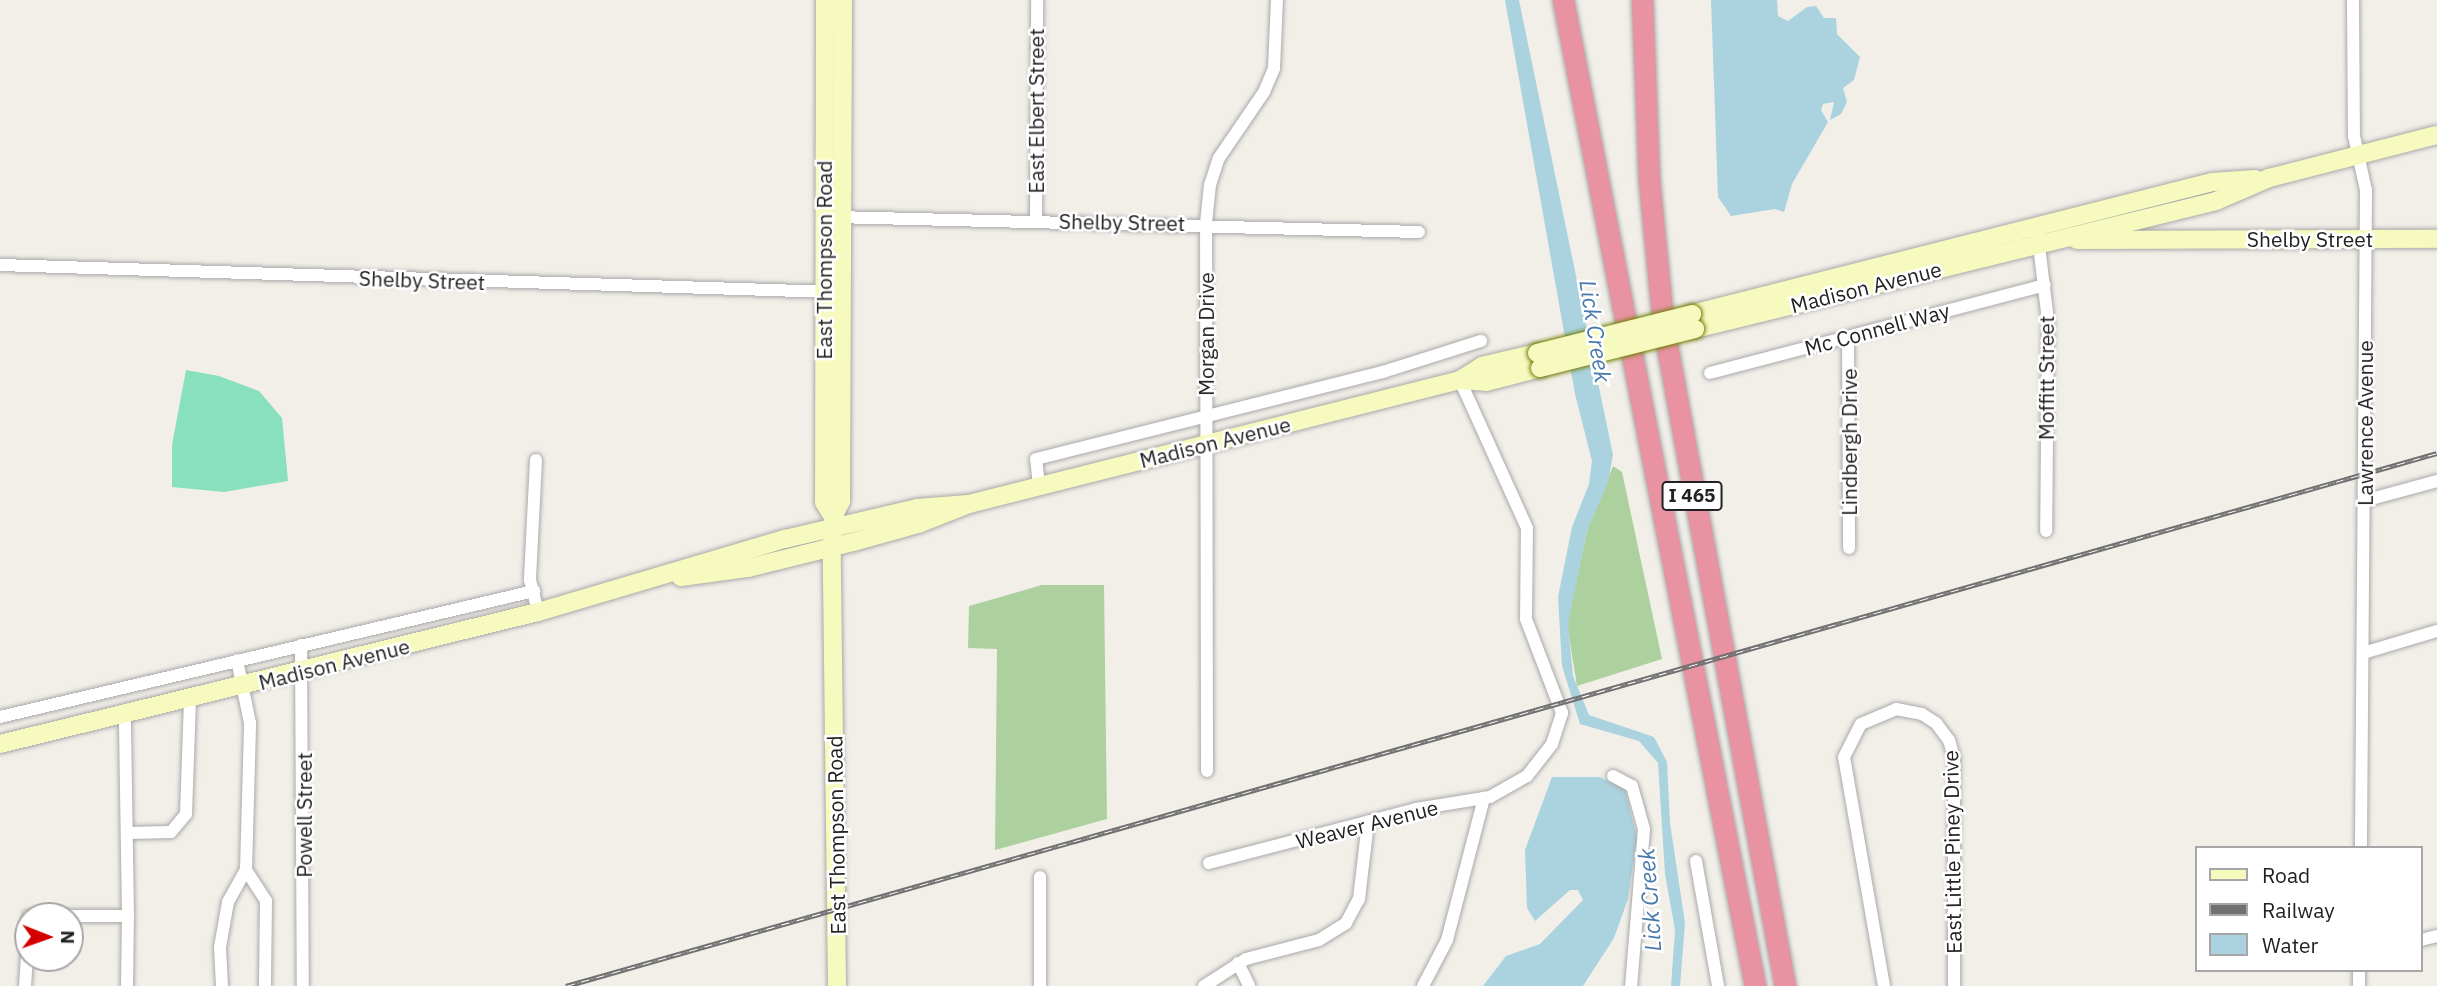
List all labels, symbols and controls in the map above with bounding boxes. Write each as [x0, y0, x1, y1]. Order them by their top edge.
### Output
street label: East Elbert Street [1023, 28, 1049, 194]
street label: East Thompson Road [811, 160, 837, 360]
street label: Shelby Street [1059, 208, 1185, 236]
street label: Shelby Street [2247, 226, 2373, 252]
street label: Madison Avenue [1788, 256, 1944, 318]
street label: Shelby Street [358, 265, 486, 295]
street label: Morgan Drive [1193, 272, 1219, 396]
water label: Lick Creek [1574, 278, 1618, 384]
street label: Mc Connell Way [1802, 298, 1952, 360]
street label: Moffitt Street [2033, 316, 2059, 440]
street label: Lawrence Avenue [2352, 340, 2378, 506]
street label: Lindbergh Drive [1836, 368, 1862, 516]
street label: Madison Avenue [1137, 411, 1293, 473]
road number: I 465 [1660, 481, 1724, 512]
street label: Madison Avenue [256, 633, 412, 695]
street label: East Thompson Road [822, 735, 850, 935]
street label: East Little Piney Drive [1938, 750, 1966, 954]
street label: Powell Street [291, 752, 317, 878]
street label: Weaver Avenue [1293, 794, 1441, 854]
legend [2196, 846, 2423, 972]
water label: Lick Creek [1632, 847, 1666, 953]
text: Road [2262, 861, 2310, 889]
text: Railway [2262, 896, 2335, 924]
north arrow [14, 902, 84, 972]
text: N [56, 930, 80, 944]
text: Water [2262, 931, 2318, 959]

